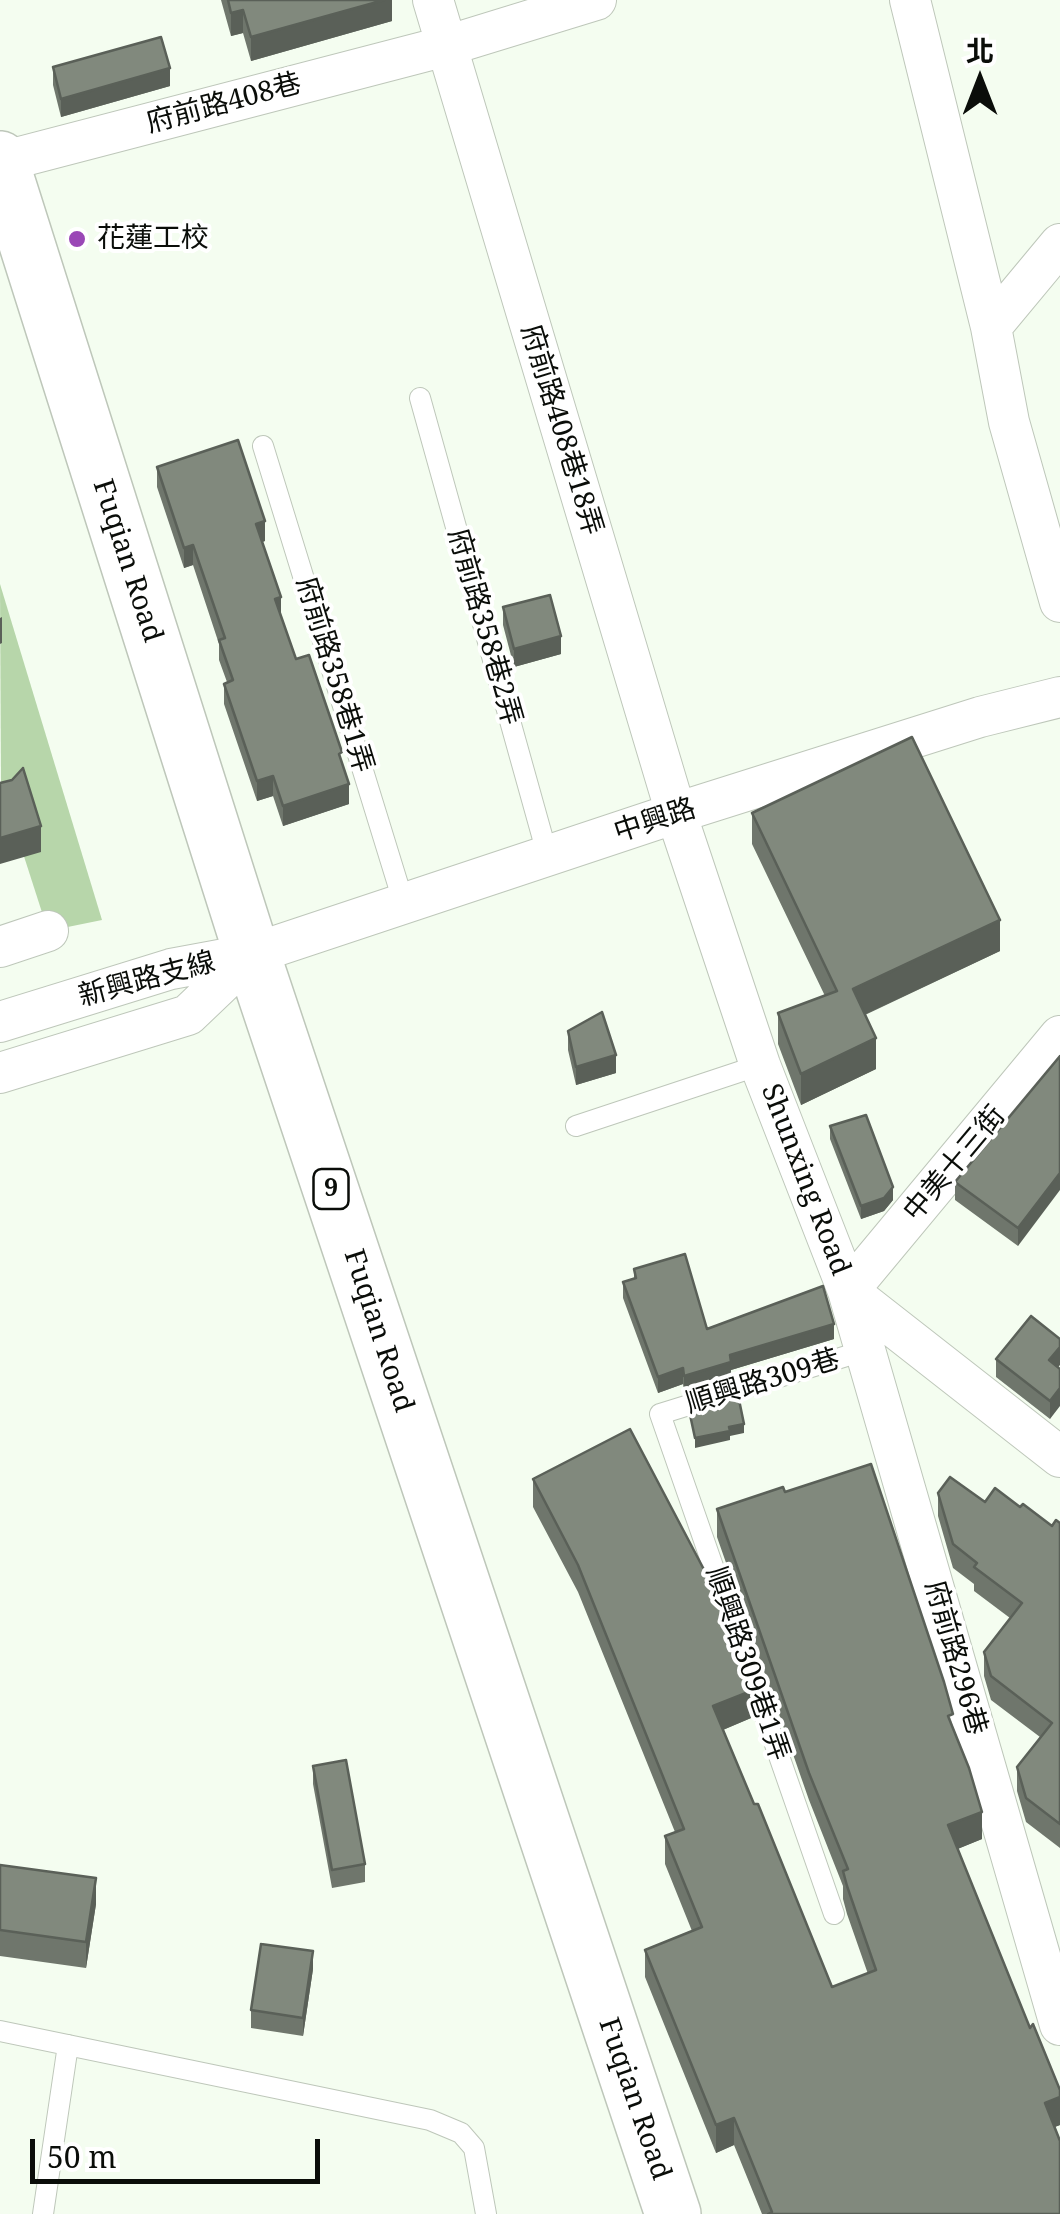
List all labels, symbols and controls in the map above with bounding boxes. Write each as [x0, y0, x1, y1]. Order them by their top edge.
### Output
north arrow [930, 30, 1030, 130]
text: 北 [966, 31, 994, 69]
street label: 府前路408巷 [143, 67, 305, 141]
place label: 花蓮工校 [97, 222, 209, 256]
marker: 花蓮工校 [66, 228, 88, 250]
street label: 府前路408巷18弄 [513, 321, 609, 539]
street label: Fuqian Road [85, 475, 169, 647]
street label: 府前路358巷2弄 [440, 525, 528, 729]
street label: 府前路358巷1弄 [288, 573, 380, 777]
street label: 中興路 [610, 792, 700, 850]
street label: 新興路支線 [75, 946, 219, 1014]
street label: Shunxing Road [753, 1080, 857, 1280]
street label: 中美十三街 [897, 1100, 1013, 1228]
road number: 9 [314, 1169, 348, 1209]
street label: Fuqian Road [336, 1245, 420, 1417]
street label: 順興路309巷 [682, 1343, 844, 1421]
street label: 順興路309巷1弄 [698, 1563, 796, 1765]
street label: 府前路296巷 [917, 1577, 993, 1739]
street label: Fuqian Road [591, 2014, 677, 2184]
scale bar [35, 2119, 325, 2181]
text: 50 m [47, 2136, 117, 2177]

